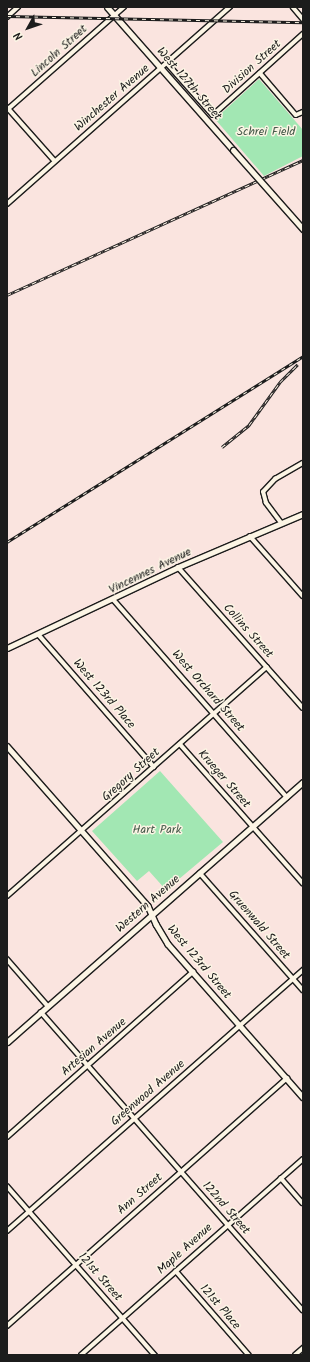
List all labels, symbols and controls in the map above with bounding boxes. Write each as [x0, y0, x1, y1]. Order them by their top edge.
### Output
north arrow [8, 8, 48, 48]
street label: Lincoln Street [28, 22, 90, 80]
text: N [10, 27, 28, 44]
street label: Division Street [220, 37, 284, 97]
street label: West 127th Street [153, 45, 225, 123]
street label: Winchester Avenue [71, 61, 153, 135]
park label: Schrei Field [237, 125, 295, 139]
street label: Vincennes Avenue [106, 545, 194, 597]
street label: Collins Street [220, 601, 276, 661]
street label: West Orchard Street [169, 647, 247, 735]
street label: West 123rd Place [70, 656, 138, 732]
street label: Gregory Street [99, 745, 163, 805]
street label: Krueger Street [195, 747, 253, 811]
park label: Hart Park [133, 823, 181, 837]
street label: Western Avenue [113, 872, 183, 936]
street label: Gruenwald Street [225, 888, 293, 962]
street label: West 123rd Street [164, 922, 234, 1002]
street label: Artesian Avenue [59, 1015, 129, 1079]
street label: Greenwood Avenue [108, 1057, 188, 1129]
street label: Ann Street [114, 1170, 166, 1218]
street label: 122nd Street [199, 1179, 253, 1237]
street label: Maple Avenue [154, 1220, 216, 1278]
street label: 121st Street [75, 1250, 125, 1304]
street label: 121st Place [197, 1282, 243, 1332]

